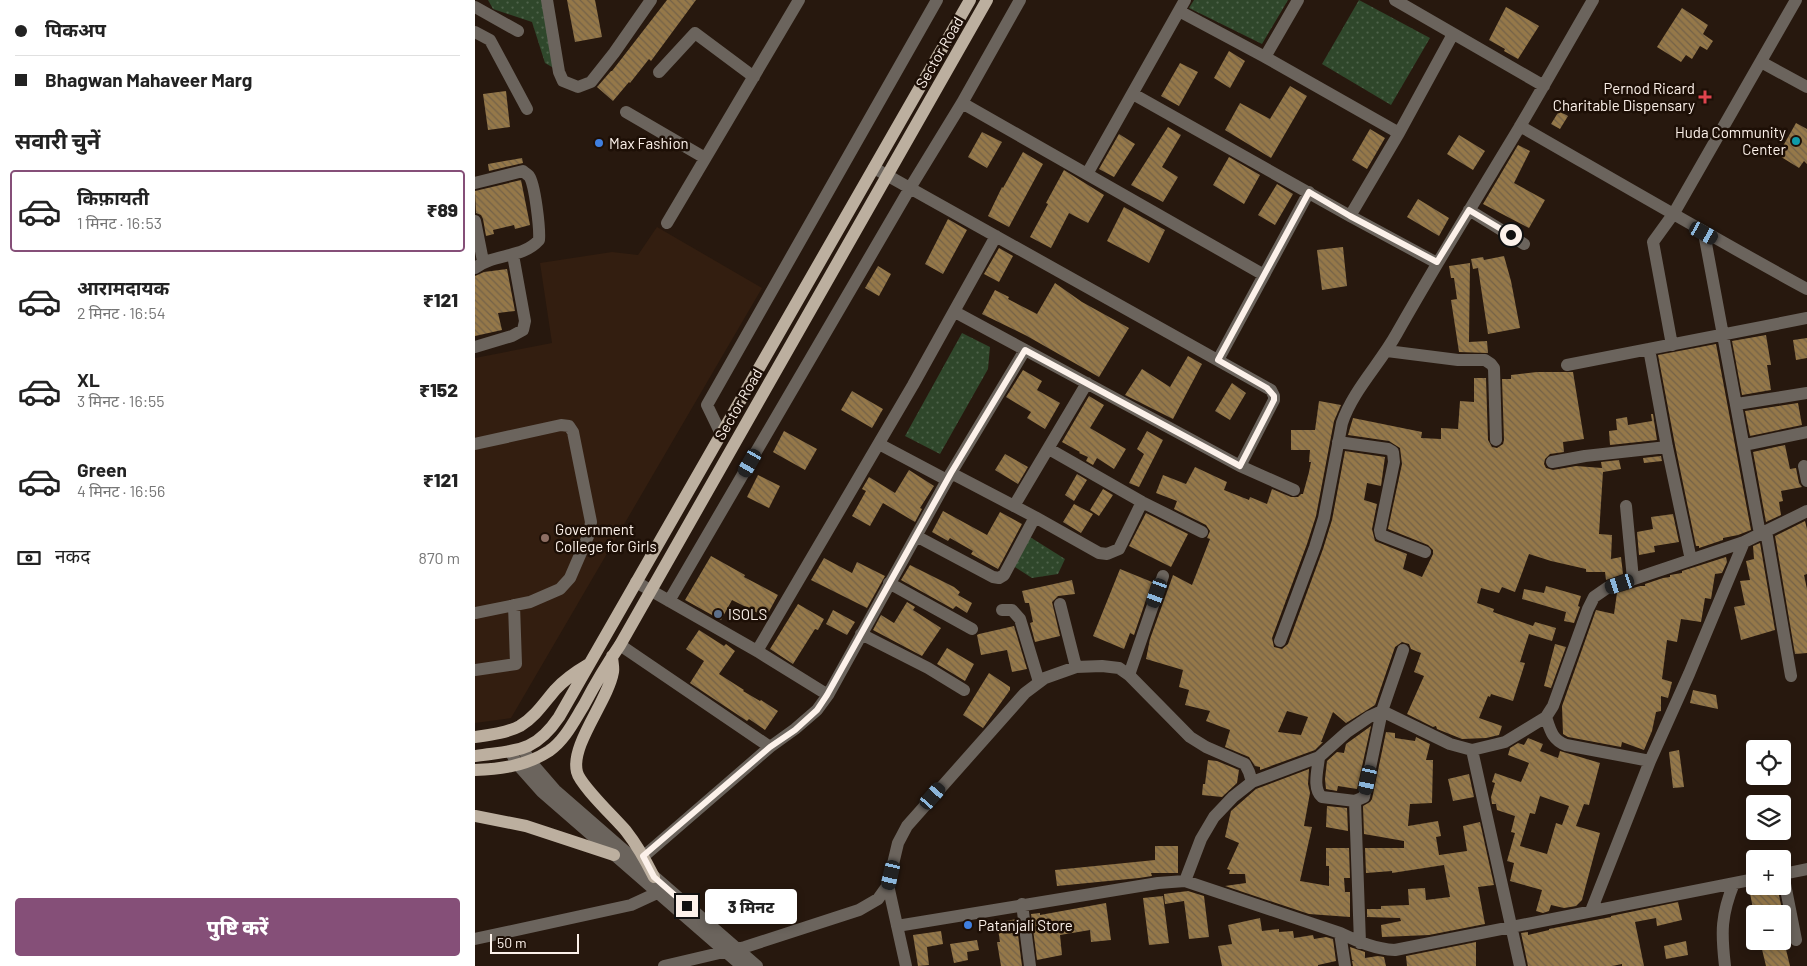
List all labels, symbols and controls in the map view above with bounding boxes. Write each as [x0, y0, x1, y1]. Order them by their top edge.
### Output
street label: Sector Road [911, 13, 967, 91]
text: पिकअप [45, 18, 106, 41]
text: Bhagwan Mahaveer Marg [45, 68, 252, 91]
place label: Pernod Ricard Charitable Dispensary [1553, 79, 1695, 114]
marker: Pernod Ricard Charitable Dispensary [1699, 91, 1711, 103]
place label: Huda Community Center [1675, 123, 1787, 158]
text: सवारी चुनें [15, 127, 100, 153]
place label: Max Fashion [609, 134, 689, 152]
marker: Huda Community Center [1790, 135, 1802, 147]
marker: Max Fashion [593, 137, 605, 149]
text: किफ़ायती [77, 186, 149, 209]
icon: car [17, 189, 62, 234]
text: ₹89 [426, 198, 458, 221]
text: 1 मिनट · 16:53 [77, 213, 162, 232]
car [1687, 219, 1720, 247]
route start [1500, 224, 1522, 246]
text: आरामदायक [77, 276, 169, 299]
icon: car [17, 279, 62, 324]
text: ₹121 [423, 288, 458, 311]
text: 2 मिनट · 16:54 [77, 303, 166, 322]
street label: Sector Road [710, 365, 766, 443]
text: XL [77, 368, 100, 391]
icon: car [17, 369, 62, 414]
text: ₹152 [419, 378, 458, 401]
text: 3 मिनट · 16:55 [77, 391, 165, 410]
car [736, 446, 763, 480]
text: Green [77, 458, 127, 481]
icon: car [17, 459, 62, 504]
text: ₹121 [423, 468, 458, 491]
text: 4 मिनट · 16:56 [77, 481, 165, 500]
place label: Government College for Girls [555, 520, 657, 555]
marker: Government College for Girls [539, 532, 551, 544]
icon: cash [15, 544, 43, 572]
text: नकद [55, 544, 90, 567]
text: 870 m [419, 548, 460, 567]
car [1603, 572, 1636, 596]
car [1144, 576, 1169, 610]
place label: ISOLS [728, 605, 767, 623]
marker: ISOLS [712, 608, 724, 620]
map controls [1746, 740, 1791, 950]
button: locate [1746, 740, 1791, 785]
car [1357, 764, 1378, 796]
car [917, 780, 948, 812]
button: layers [1746, 795, 1791, 840]
button: + [1746, 850, 1791, 895]
car [880, 859, 901, 891]
callout: 3 मिनट [705, 888, 797, 924]
route end [676, 895, 698, 917]
text: 3 मिनट [728, 897, 774, 916]
button: पुष्टि करें [15, 898, 460, 956]
button: − [1746, 905, 1791, 950]
place label: Patanjali Store [978, 916, 1073, 934]
marker: Patanjali Store [962, 919, 974, 931]
scale bar [490, 931, 579, 954]
text: 50 m [497, 934, 526, 951]

